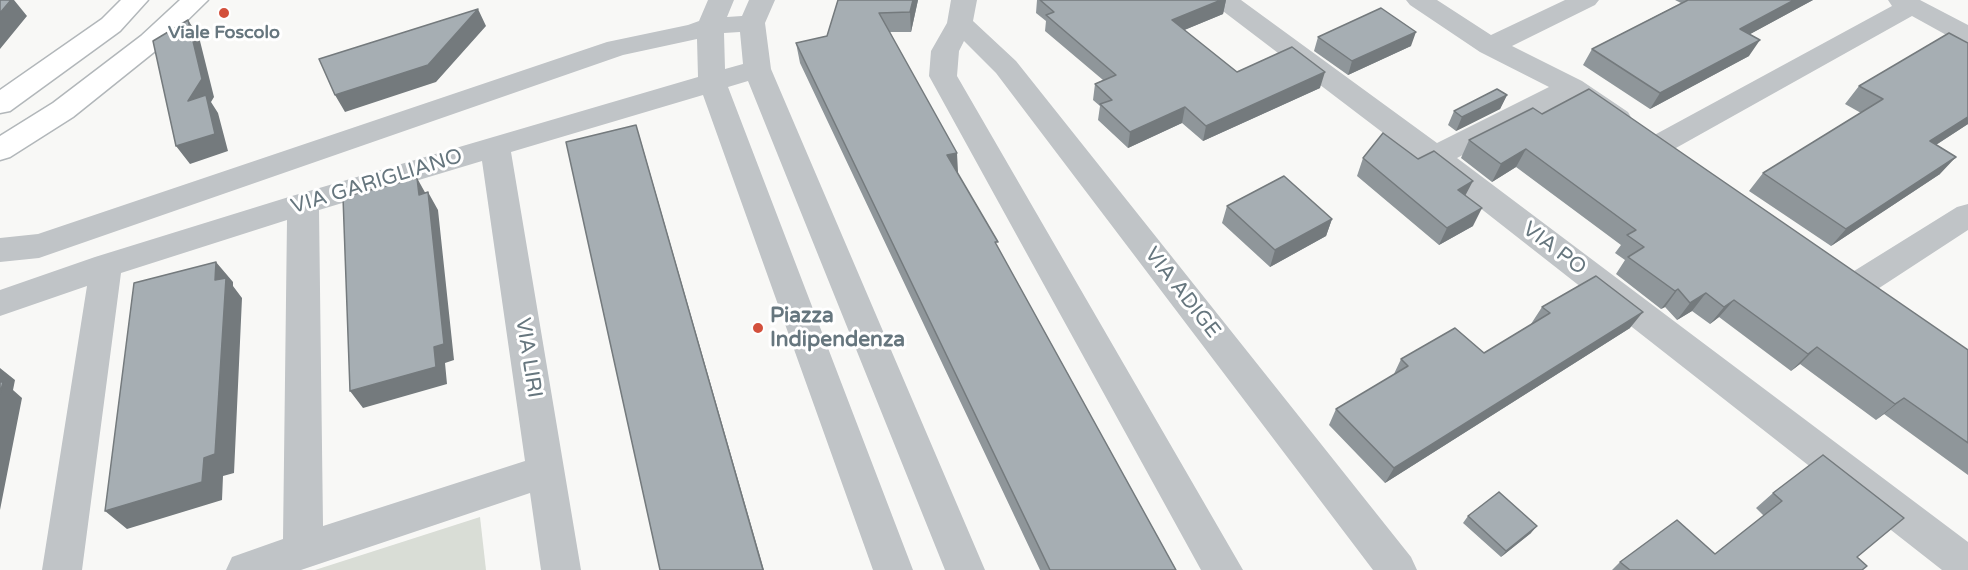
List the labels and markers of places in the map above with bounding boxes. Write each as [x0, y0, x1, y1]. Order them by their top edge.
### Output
marker: Viale Foscolo [217, 6, 231, 20]
place label: Viale Foscolo [168, 22, 280, 44]
place label: Piazza Indipendenza [770, 303, 905, 353]
marker: Piazza Indipendenza [751, 321, 765, 335]

